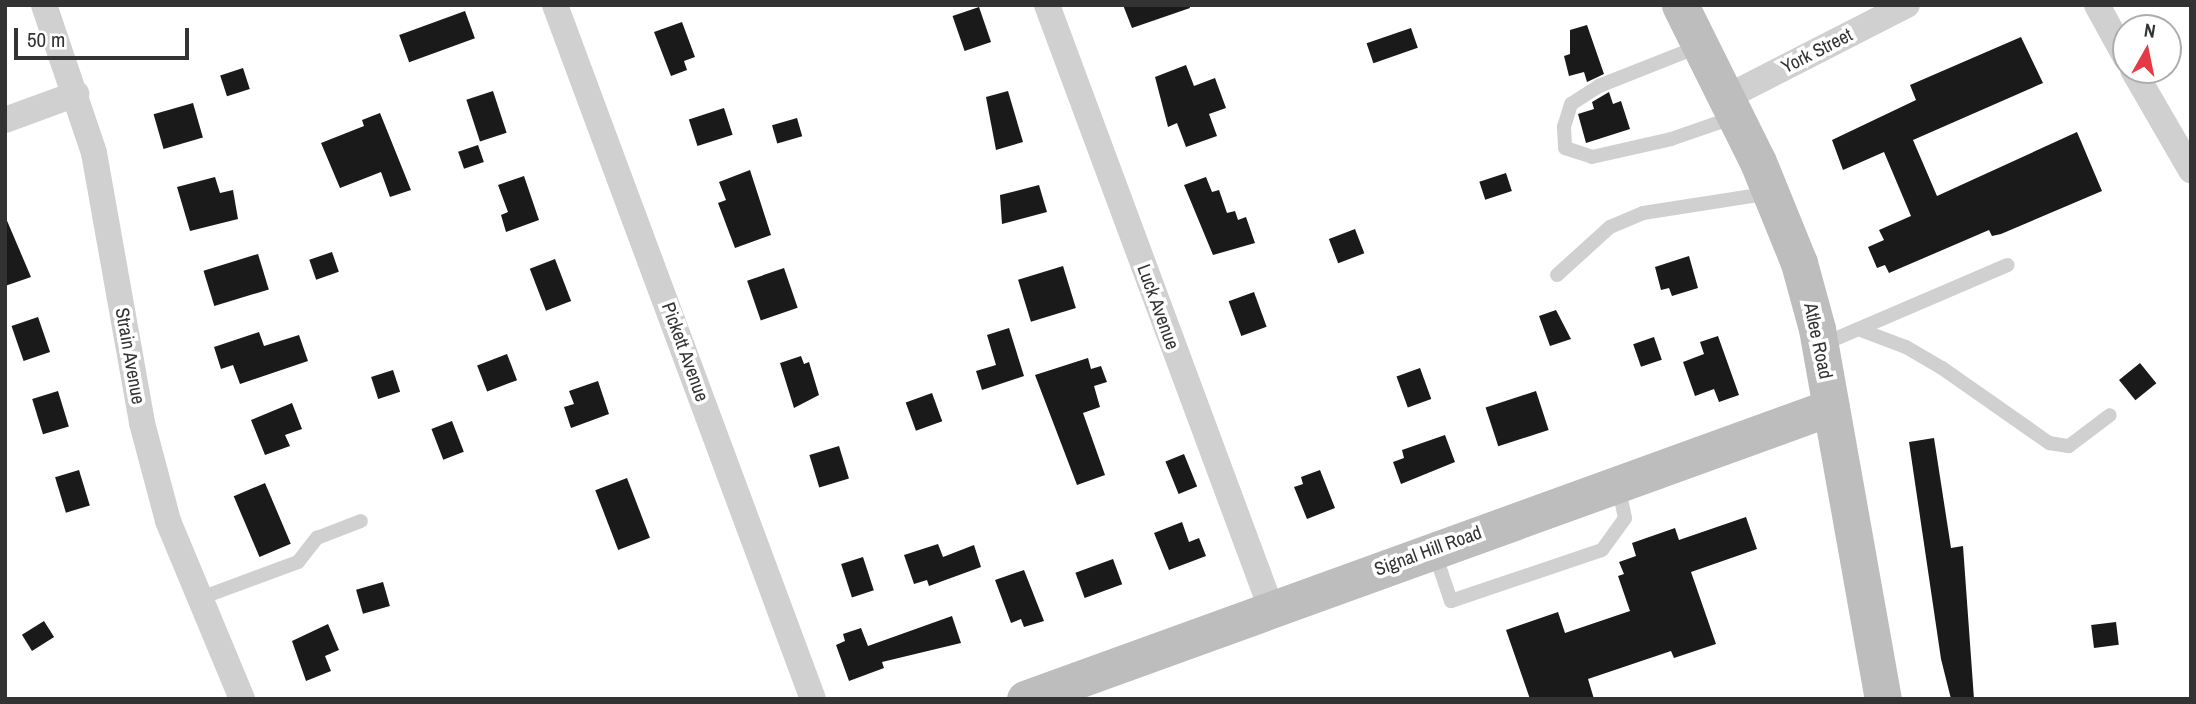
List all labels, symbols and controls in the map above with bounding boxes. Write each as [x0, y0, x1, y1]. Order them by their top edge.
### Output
scale bar [18, 14, 192, 58]
north arrow [2112, 14, 2182, 84]
text: N [2142, 17, 2158, 44]
street label: York Street [1778, 23, 1856, 79]
text: 50 m [27, 25, 65, 54]
street label: Luck Avenue [1132, 261, 1184, 353]
street label: Pickett Avenue [656, 299, 714, 405]
street label: Atlee Road [1799, 301, 1837, 381]
street label: Strain Avenue [110, 306, 150, 406]
street label: Signal Hill Road [1371, 521, 1485, 581]

